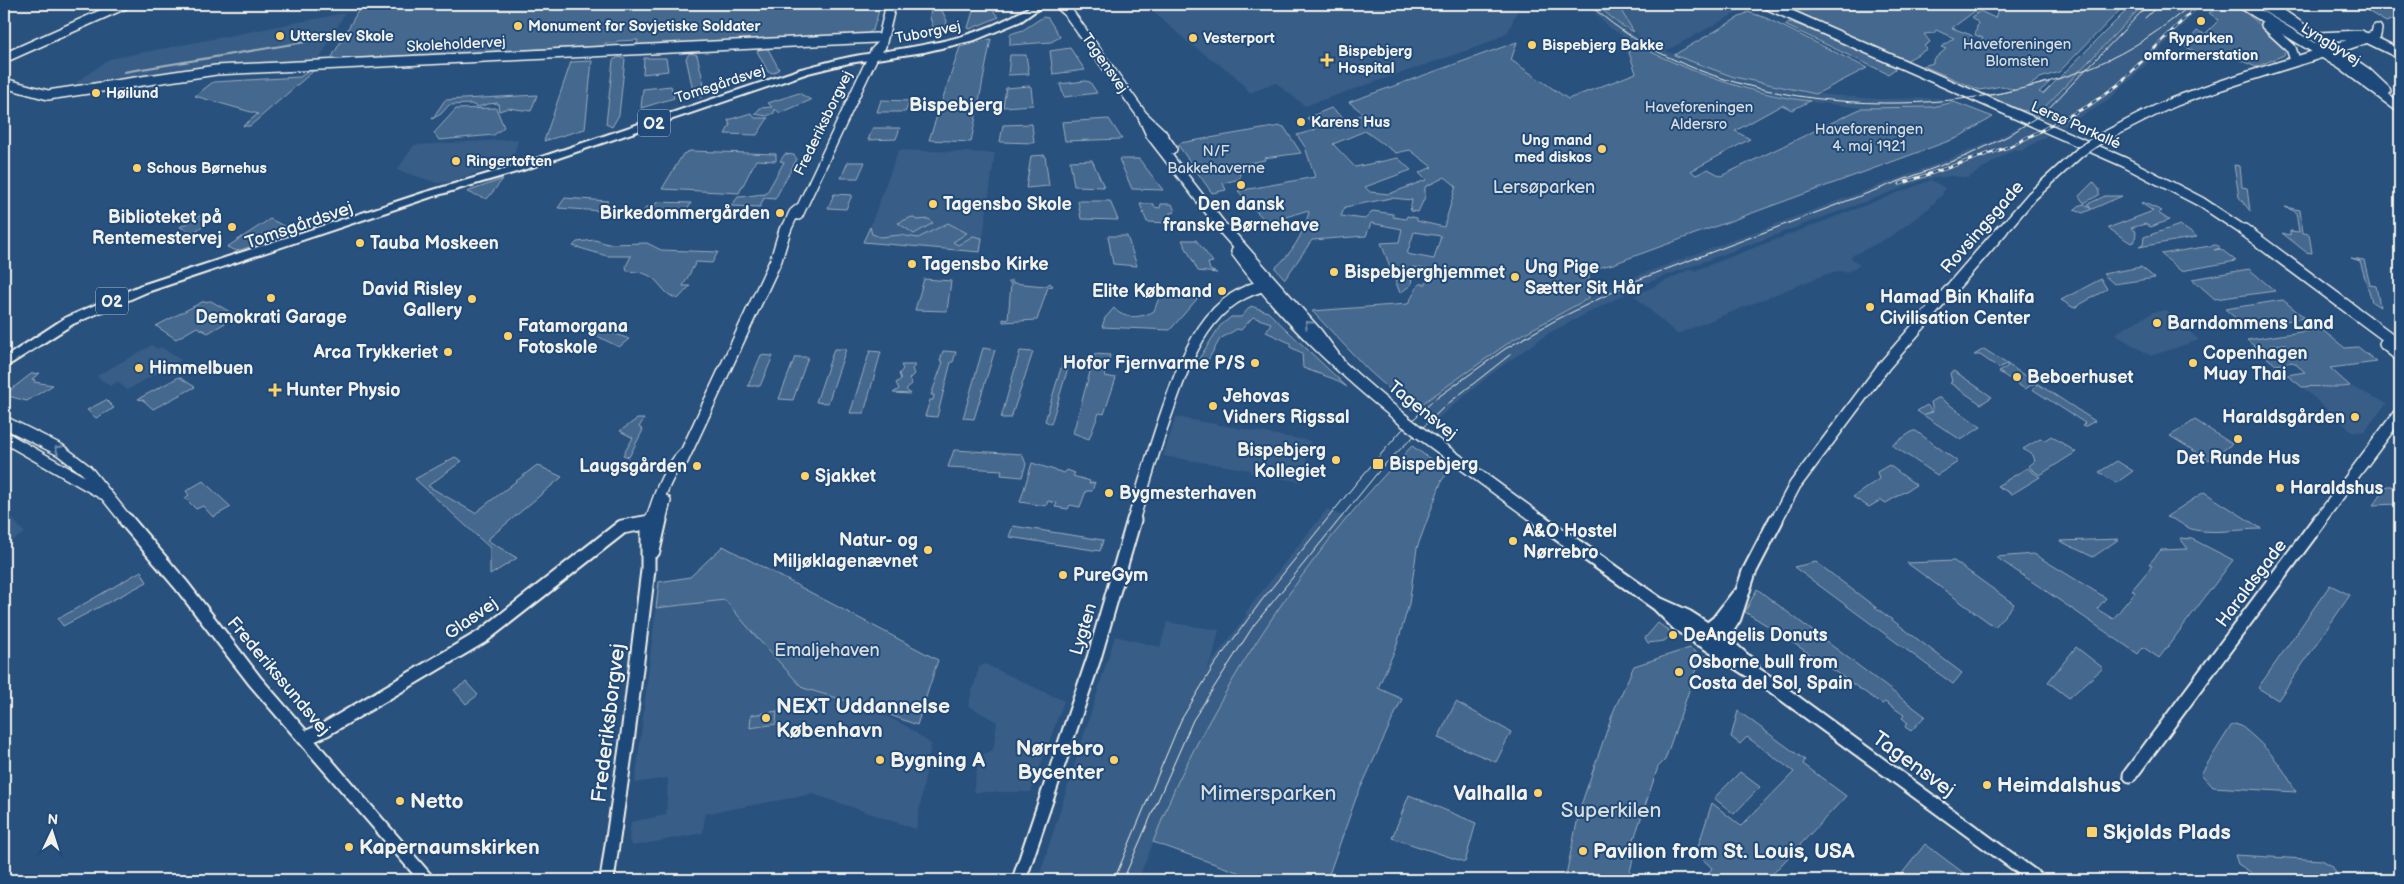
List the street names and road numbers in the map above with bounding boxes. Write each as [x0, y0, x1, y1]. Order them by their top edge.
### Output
street label: Tuborgvej [894, 17, 963, 48]
street label: Lyngbyvej [2297, 19, 2364, 70]
street label: Tagensvej [1077, 30, 1132, 97]
street label: Skoleholdervej [406, 32, 506, 57]
street label: Tomsgårdsvej [673, 61, 768, 108]
street label: Frederiksborgvej [790, 68, 857, 179]
street label: Lersø Parkallé [2028, 97, 2124, 154]
road number: O2 [638, 110, 670, 136]
street label: Rovsingsgade [1936, 177, 2028, 278]
street label: Tomsgårdsvej [243, 197, 356, 254]
road number: O2 [96, 288, 128, 314]
street label: Tagensvej [1384, 376, 1461, 445]
street label: Haraldsgade [2212, 535, 2291, 631]
street label: Glasvej [441, 593, 502, 644]
street label: Lygten [1066, 601, 1101, 658]
street label: Frederikssundsvej [223, 613, 334, 740]
street label: Frederiksborgvej [586, 642, 631, 804]
street label: Tagensvej [1867, 726, 1960, 803]

